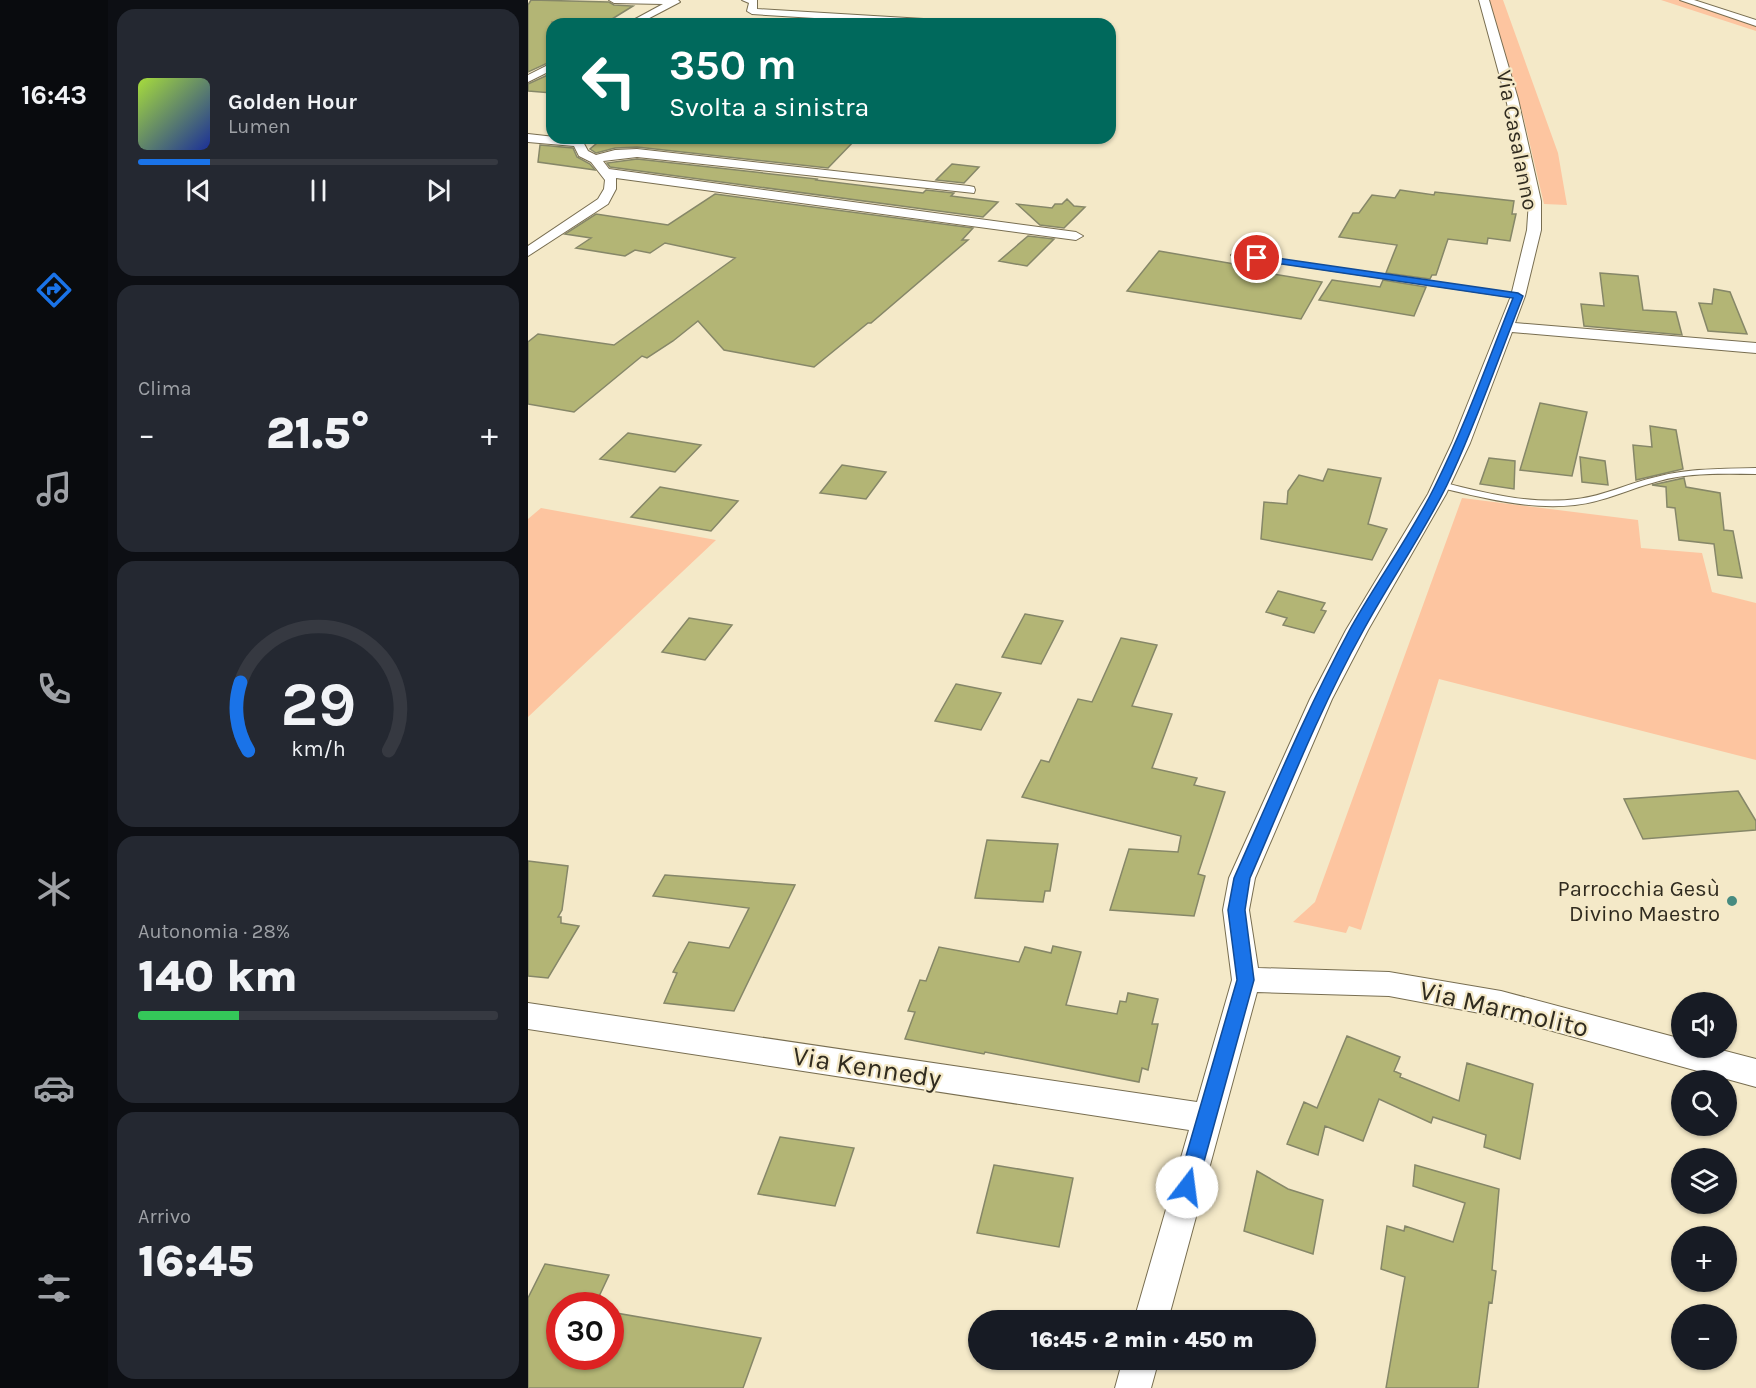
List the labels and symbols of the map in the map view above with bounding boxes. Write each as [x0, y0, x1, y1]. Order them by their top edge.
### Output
street label: Via Casalanno [1491, 68, 1543, 213]
pin [1231, 232, 1282, 283]
place label: Parrocchia Gesù Divino Maestro [1558, 876, 1720, 927]
marker: Parrocchia Gesù Divino Maestro [1725, 894, 1739, 908]
street label: Via Marmolito [1416, 974, 1592, 1044]
street label: Via Kennedy [791, 1039, 944, 1095]
position arrow [1155, 1155, 1219, 1219]
speed limit sign: 30 [546, 1292, 624, 1370]

